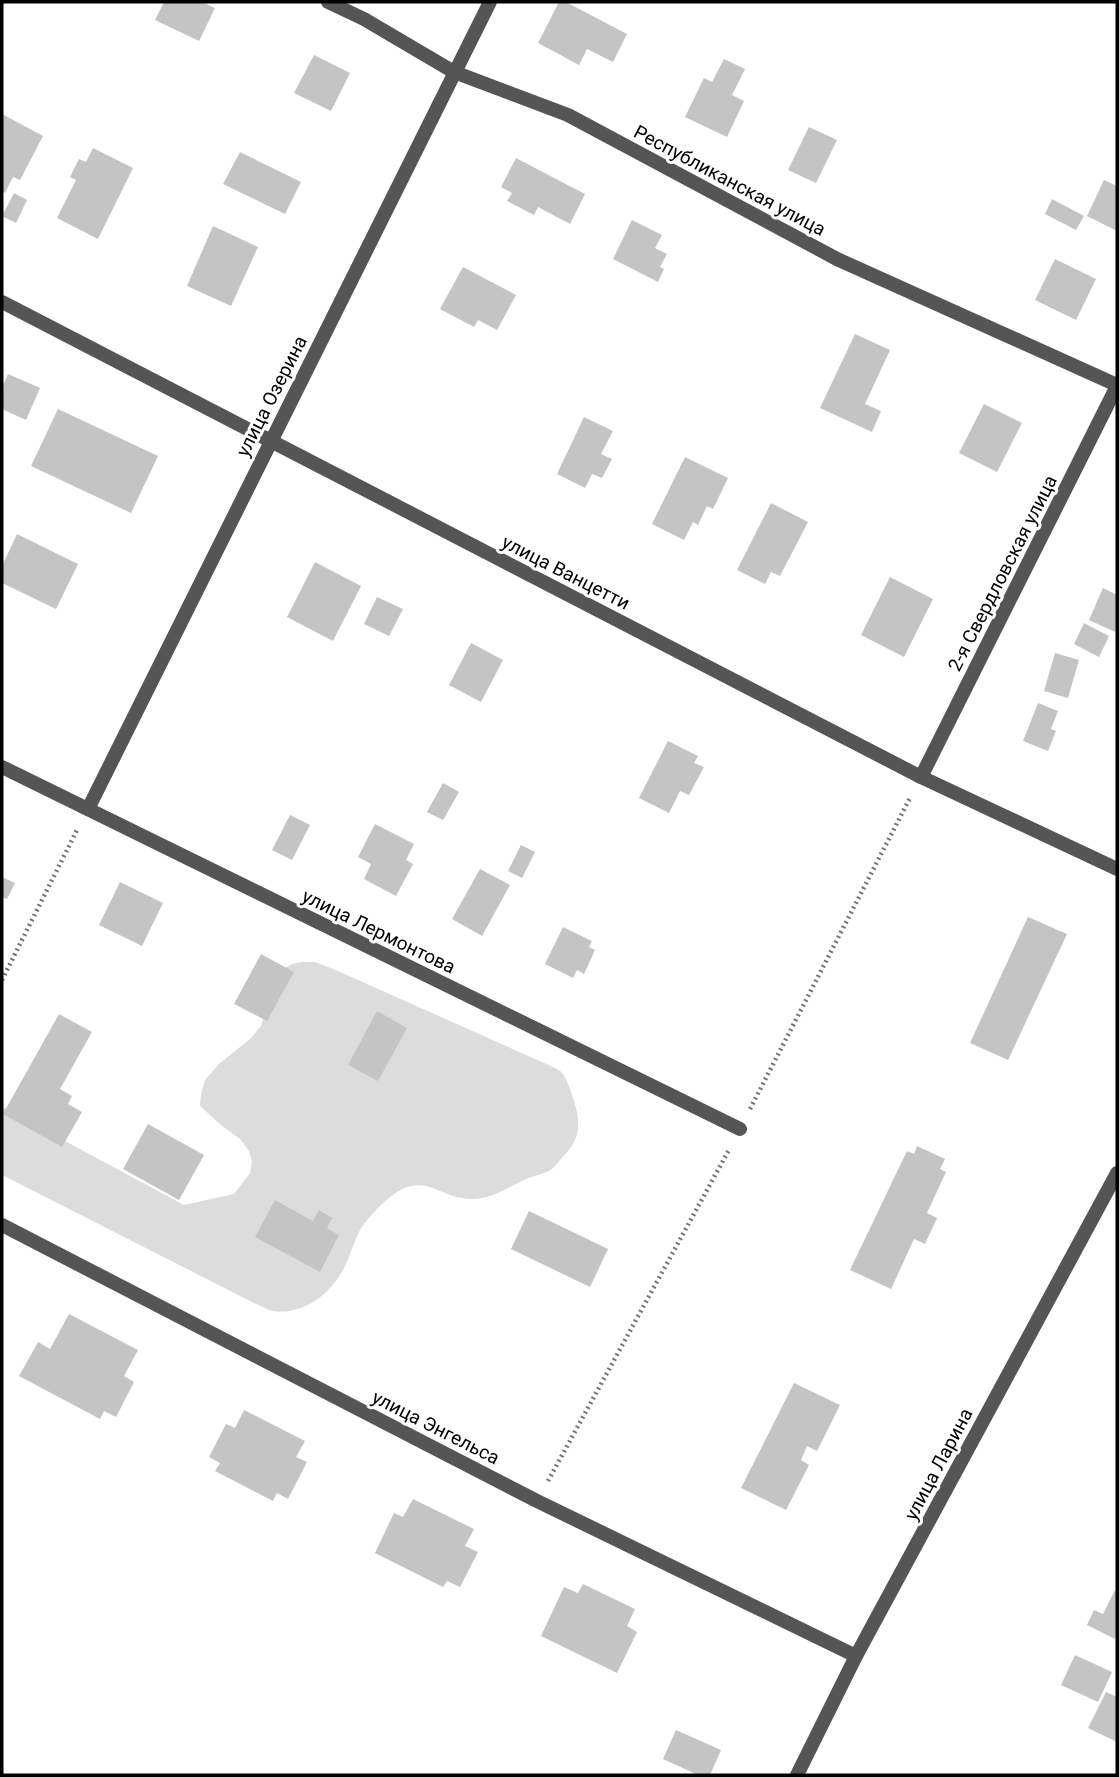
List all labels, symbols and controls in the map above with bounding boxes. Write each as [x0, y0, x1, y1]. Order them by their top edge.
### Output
street label: Республиканская улица [630, 120, 830, 241]
street label: улица Озерина [231, 332, 312, 461]
street label: 2-я Свердловская улица [943, 471, 1062, 675]
street label: улица Ванцетти [498, 530, 634, 615]
street label: улица Лермонтова [298, 884, 459, 979]
street label: улица Энгельса [368, 1385, 503, 1469]
street label: улица Ларина [899, 1404, 978, 1524]

